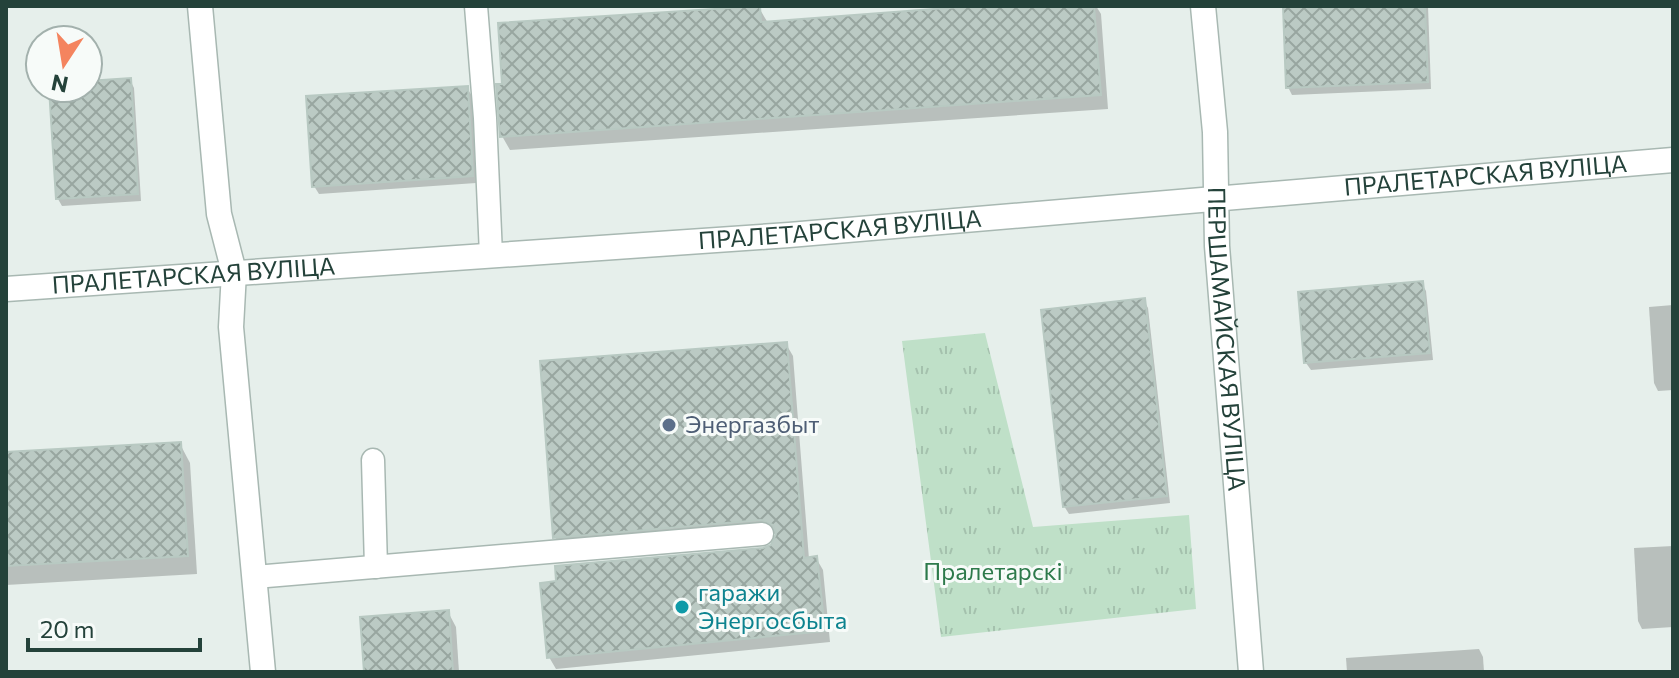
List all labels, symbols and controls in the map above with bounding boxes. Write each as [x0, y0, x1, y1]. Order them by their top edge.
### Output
north arrow [24, 24, 104, 104]
text: N [49, 69, 71, 99]
street label: ПРАЛЕТАРСКАЯ ВУЛІЦА [1343, 148, 1628, 201]
street label: ПЕРШАМАЙСКАЯ ВУЛІЦА [1203, 187, 1253, 492]
street label: ПРАЛЕТАРСКАЯ ВУЛІЦА [697, 203, 983, 254]
street label: ПРАЛЕТАРСКАЯ ВУЛІЦА [51, 250, 336, 299]
place label: Энергазбыт [685, 409, 820, 438]
marker: Энергазбыт [660, 416, 678, 434]
park label: Пралетарскі [923, 556, 1063, 585]
place label: гаражи Энергосбыта [698, 577, 847, 634]
marker: гаражи Энергосбыта [673, 598, 691, 616]
scale bar [28, 602, 200, 652]
text: 20 m [40, 614, 94, 643]

